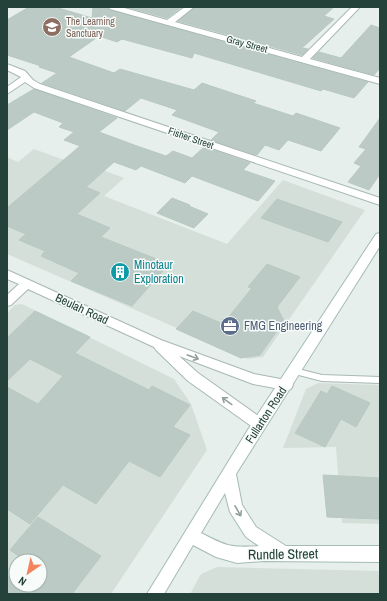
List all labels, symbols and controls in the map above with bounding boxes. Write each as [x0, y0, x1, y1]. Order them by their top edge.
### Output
place label: The Learning Sanctuary [66, 15, 115, 40]
school or university icon: The Learning Sanctuary [41, 16, 63, 38]
street label: Gray Street [225, 32, 270, 56]
street label: Fisher Street [166, 124, 216, 152]
place label: Minotaur Exploration [134, 257, 184, 287]
building icon: Minotaur Exploration [109, 261, 131, 283]
street label: Beulah Road [53, 290, 111, 328]
office icon: FMG Engineering [219, 315, 241, 337]
place label: FMG Engineering [244, 318, 323, 334]
one-way arrow [187, 353, 199, 361]
street label: Fullarton Road [242, 384, 290, 446]
one-way arrow [222, 397, 233, 405]
one-way arrow [235, 505, 242, 517]
street label: Rundle Street [248, 544, 318, 564]
north arrow [8, 553, 48, 593]
text: N [16, 574, 29, 589]

